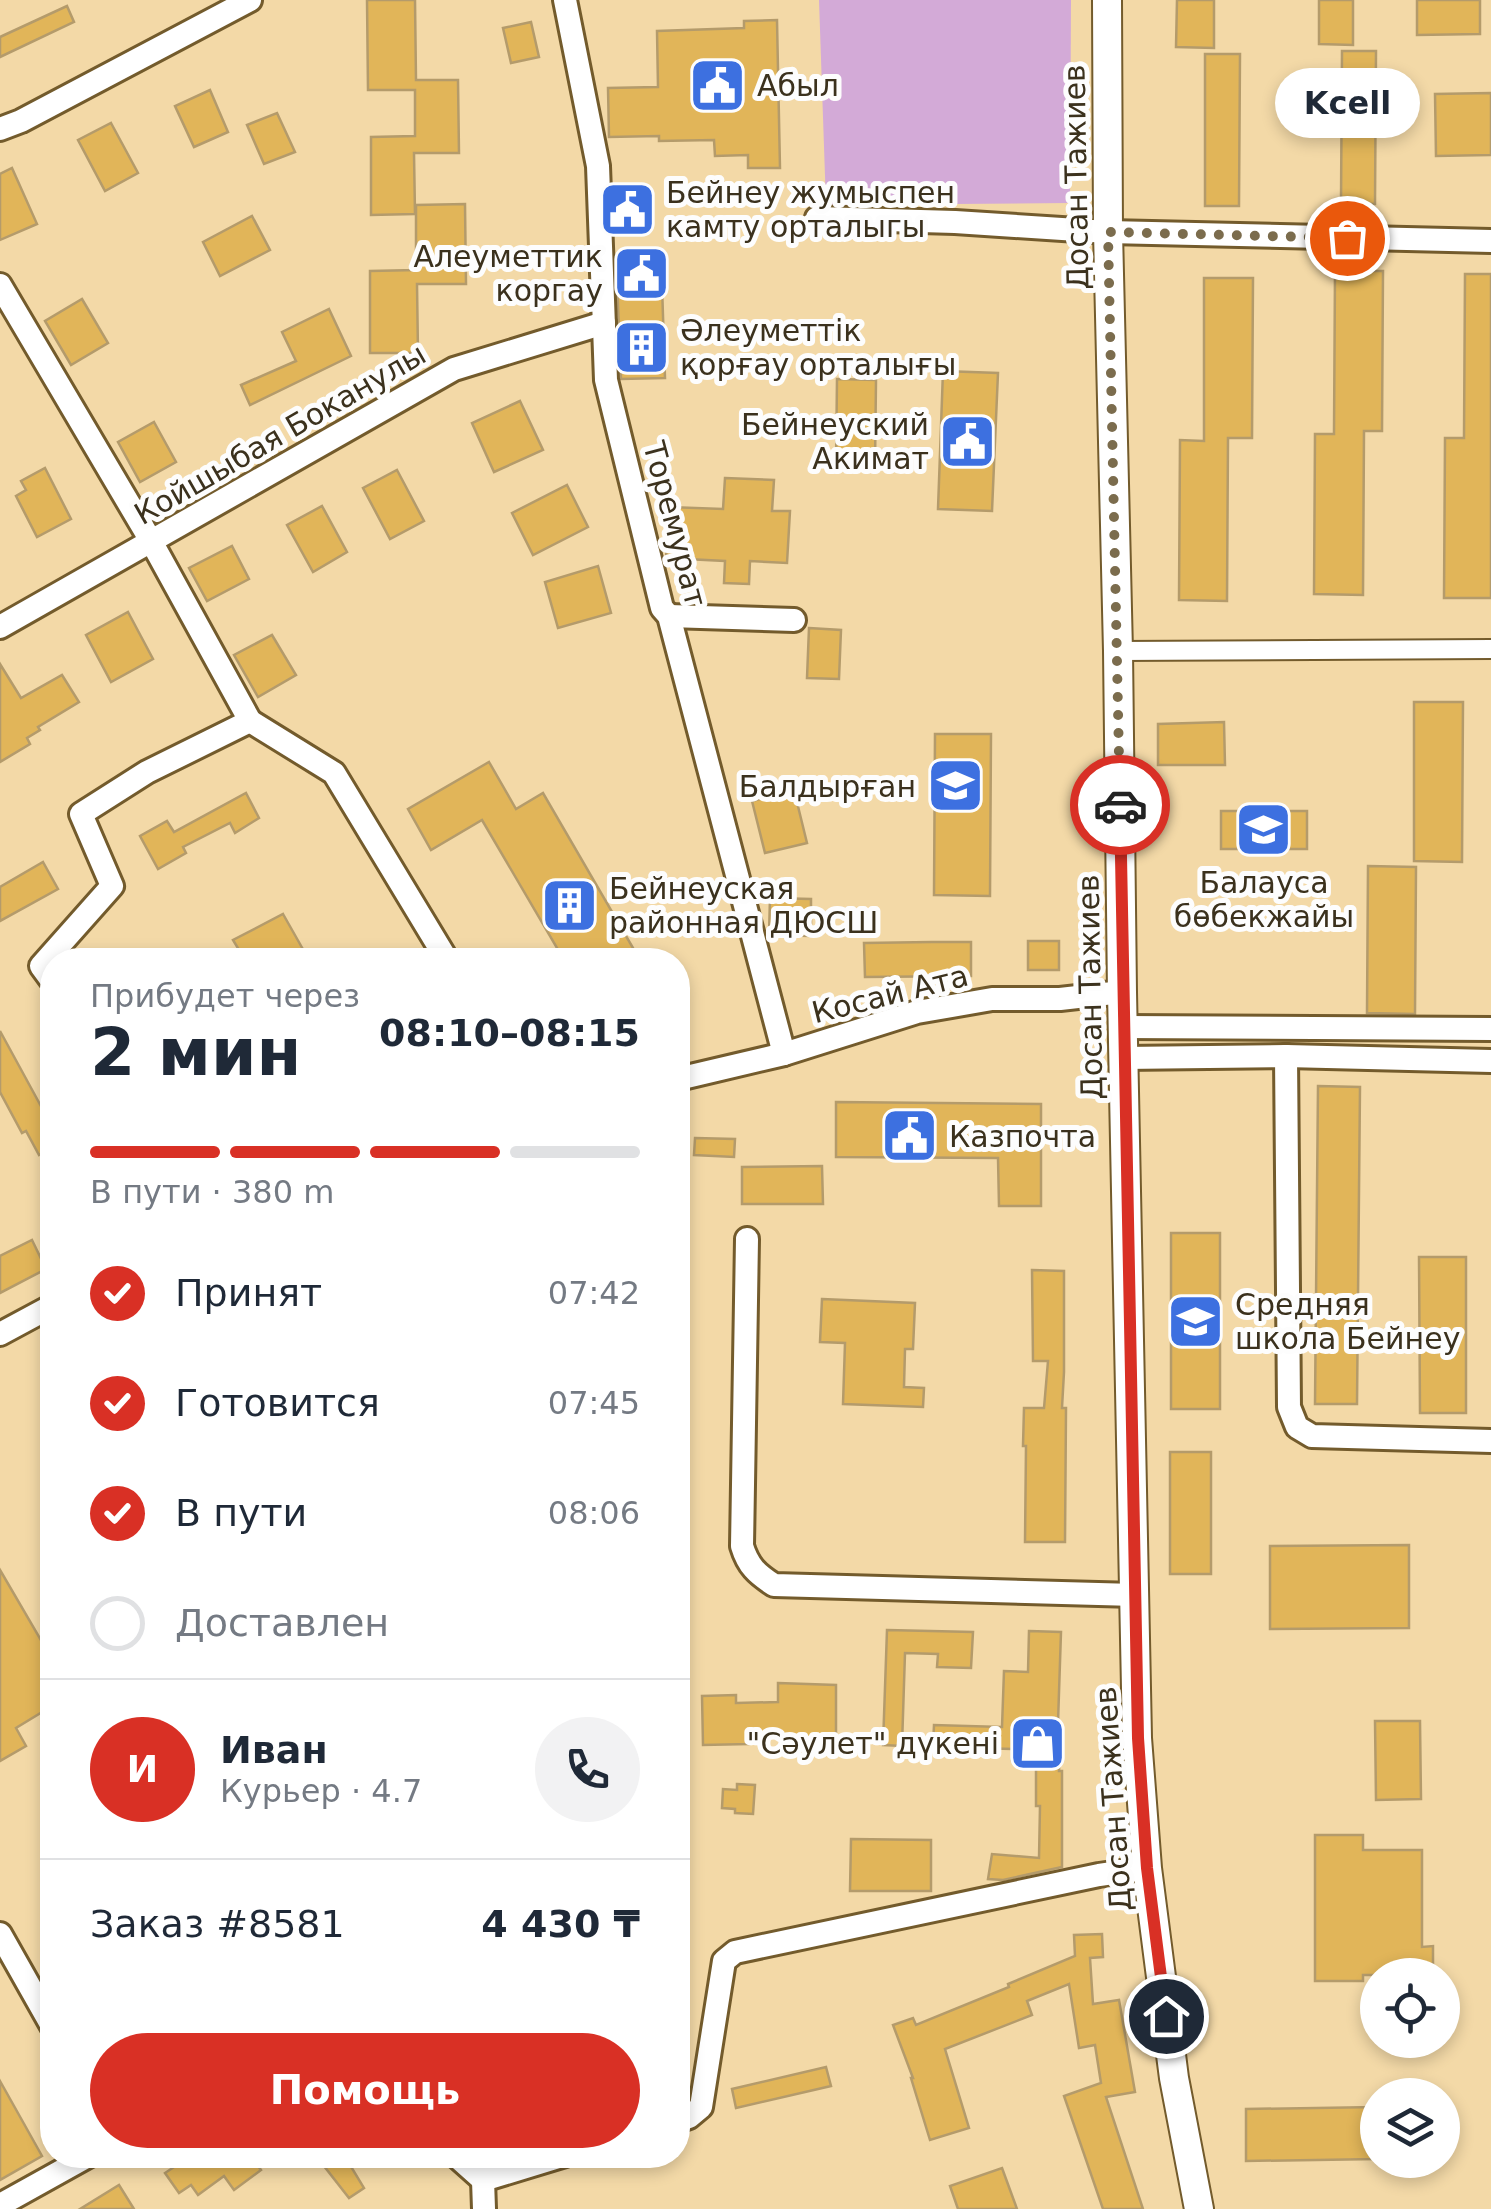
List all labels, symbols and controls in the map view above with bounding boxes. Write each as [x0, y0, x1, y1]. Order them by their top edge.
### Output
public building icon: Абыл [688, 55, 748, 115]
street label: Досан Тажиев [1057, 64, 1095, 290]
place label: Абыл [757, 68, 839, 103]
callout: Kcell [1274, 68, 1420, 138]
text: Kcell [1304, 84, 1391, 122]
place label: Бейнеу жумыспен камту орталыгы [666, 175, 955, 244]
public building icon: Бейнеу жумыспен камту орталыгы [597, 179, 657, 239]
pin [1305, 196, 1390, 281]
icon: bag [1320, 211, 1375, 266]
place label: Алеуметтик коргау [413, 239, 603, 308]
public building icon: Алеуметтик коргау [612, 243, 672, 303]
place label: Әлеуметтік қорғау орталығы [680, 313, 956, 382]
building icon: Әлеуметтік қорғау орталығы [611, 317, 671, 377]
street label: Койшыбая Боканулы [128, 336, 432, 532]
place label: Бейнеуский Акимат [741, 407, 929, 476]
public building icon: Бейнеуский Акимат [938, 411, 998, 471]
street label: Торемурат [636, 437, 714, 610]
courier [1070, 755, 1170, 855]
school or university icon: Балдырған [925, 756, 985, 816]
place label: Балдырған [739, 769, 916, 804]
icon: car [1093, 778, 1148, 833]
school or university icon: Балауса бөбекжайы [1234, 800, 1294, 860]
place label: Балауса бөбекжайы [1174, 865, 1354, 934]
place label: Бейнеуская районная ДЮСШ [609, 871, 878, 940]
street label: Досан Тажиев [1071, 874, 1109, 1100]
building icon: Бейнеуская районная ДЮСШ [540, 875, 600, 935]
street label: Косай Ата [808, 958, 972, 1030]
text: Прибудет через [90, 977, 360, 1015]
text: 08:10–08:15 [379, 1011, 640, 1055]
text: 2 мин [90, 1015, 301, 1090]
public building icon: Казпочта [880, 1106, 940, 1166]
place label: Казпочта [949, 1119, 1096, 1154]
text: В пути · 380 m [90, 1173, 334, 1211]
icon: check [90, 1266, 145, 1321]
text: Принят [175, 1271, 322, 1315]
text: 07:42 [548, 1274, 640, 1312]
place label: Средняя школа Бейнеу [1235, 1287, 1460, 1356]
school or university icon: Средняя школа Бейнеу [1166, 1291, 1226, 1351]
icon: check [90, 1376, 145, 1431]
text: Готовится [175, 1381, 380, 1425]
text: 07:45 [548, 1384, 640, 1422]
icon: check [90, 1486, 145, 1541]
text: В пути [175, 1491, 307, 1535]
text: 08:06 [548, 1494, 640, 1532]
text: Доставлен [175, 1601, 389, 1645]
street label: Досан Тажиев [1088, 1685, 1138, 1913]
shop icon: "Сәулет" дүкені [1008, 1713, 1068, 1773]
button: phone [535, 1717, 640, 1822]
place label: "Сәулет" дүкені [747, 1726, 999, 1761]
text: Иван [220, 1728, 328, 1772]
text: И [127, 1747, 158, 1791]
text: Курьер · 4.7 [220, 1772, 422, 1810]
text: Заказ #8581 [90, 1902, 345, 1946]
text: 4 430 ₸ [481, 1902, 640, 1946]
map controls [1360, 1958, 1460, 2178]
button: locate [1360, 1958, 1460, 2058]
pin [1124, 1974, 1209, 2059]
icon: home [1139, 1989, 1194, 2044]
button: Помощь [90, 2033, 640, 2148]
button: layers [1360, 2078, 1460, 2178]

